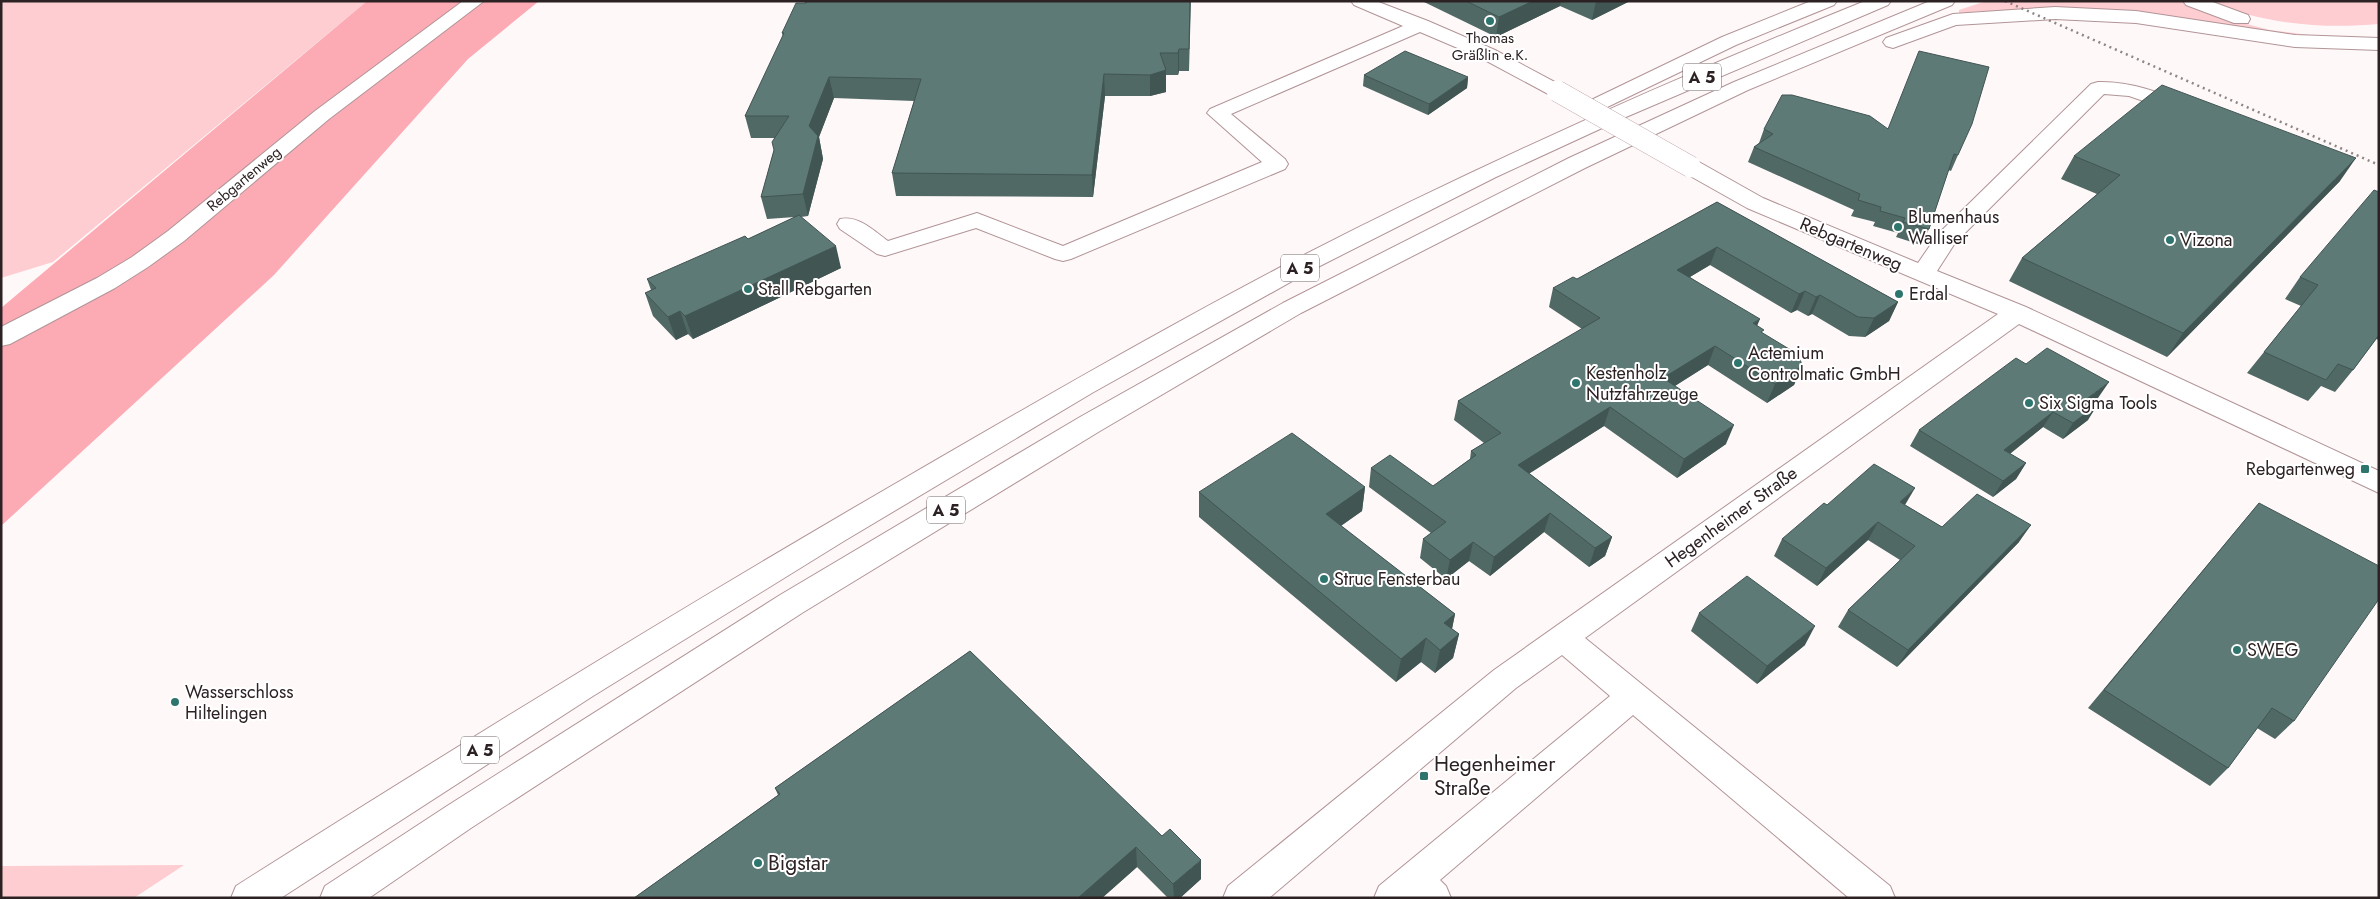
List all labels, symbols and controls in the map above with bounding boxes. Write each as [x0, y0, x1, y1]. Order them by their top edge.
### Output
marker: Thomas Gräßlin e.K. [1484, 15, 1496, 27]
place label: Thomas Gräßlin e.K. [1452, 27, 1528, 66]
road number: A 5 [1683, 64, 1721, 90]
street label: Rebgartenweg [202, 141, 286, 217]
place label: Blumenhaus Walliser [1908, 204, 1999, 251]
street label: Rebgartenweg [1796, 211, 1906, 277]
marker: Blumenhaus Walliser [1892, 221, 1904, 233]
place label: Vizona [2180, 227, 2233, 253]
marker: Vizona [2164, 234, 2176, 246]
road number: A 5 [1281, 254, 1319, 282]
place label: Stall Rebgarten [758, 276, 872, 302]
place label: Erdal [1909, 281, 1948, 307]
marker: Stall Rebgarten [742, 283, 754, 295]
marker: Erdal [1893, 288, 1905, 300]
place label: Actemium Controlmatic GmbH [1748, 340, 1901, 387]
marker: Actemium Controlmatic GmbH [1732, 357, 1744, 369]
place label: Kestenholz Nutzfahrzeuge [1586, 360, 1698, 407]
marker: Kestenholz Nutzfahrzeuge [1570, 377, 1582, 389]
place label: Six Sigma Tools [2039, 390, 2157, 416]
marker: Six Sigma Tools [2023, 397, 2035, 409]
place label: Rebgartenweg [2246, 456, 2355, 482]
street label: Hegenheimer Straße [1660, 460, 1802, 574]
marker: Rebgartenweg [2359, 463, 2371, 475]
road number: A 5 [927, 496, 965, 524]
place label: Struc Fensterbau [1334, 566, 1460, 592]
marker: Struc Fensterbau [1318, 573, 1330, 585]
place label: SWEG [2247, 637, 2299, 663]
marker: SWEG [2231, 644, 2243, 656]
place label: Wasserschloss Hiltelingen [185, 679, 293, 726]
marker: Wasserschloss Hiltelingen [169, 696, 181, 708]
road number: A 5 [461, 736, 499, 764]
place label: Hegenheimer Straße [1434, 749, 1556, 803]
marker: Hegenheimer Straße [1418, 770, 1430, 782]
place label: Bigstar [768, 848, 829, 878]
marker: Bigstar [752, 857, 764, 869]

